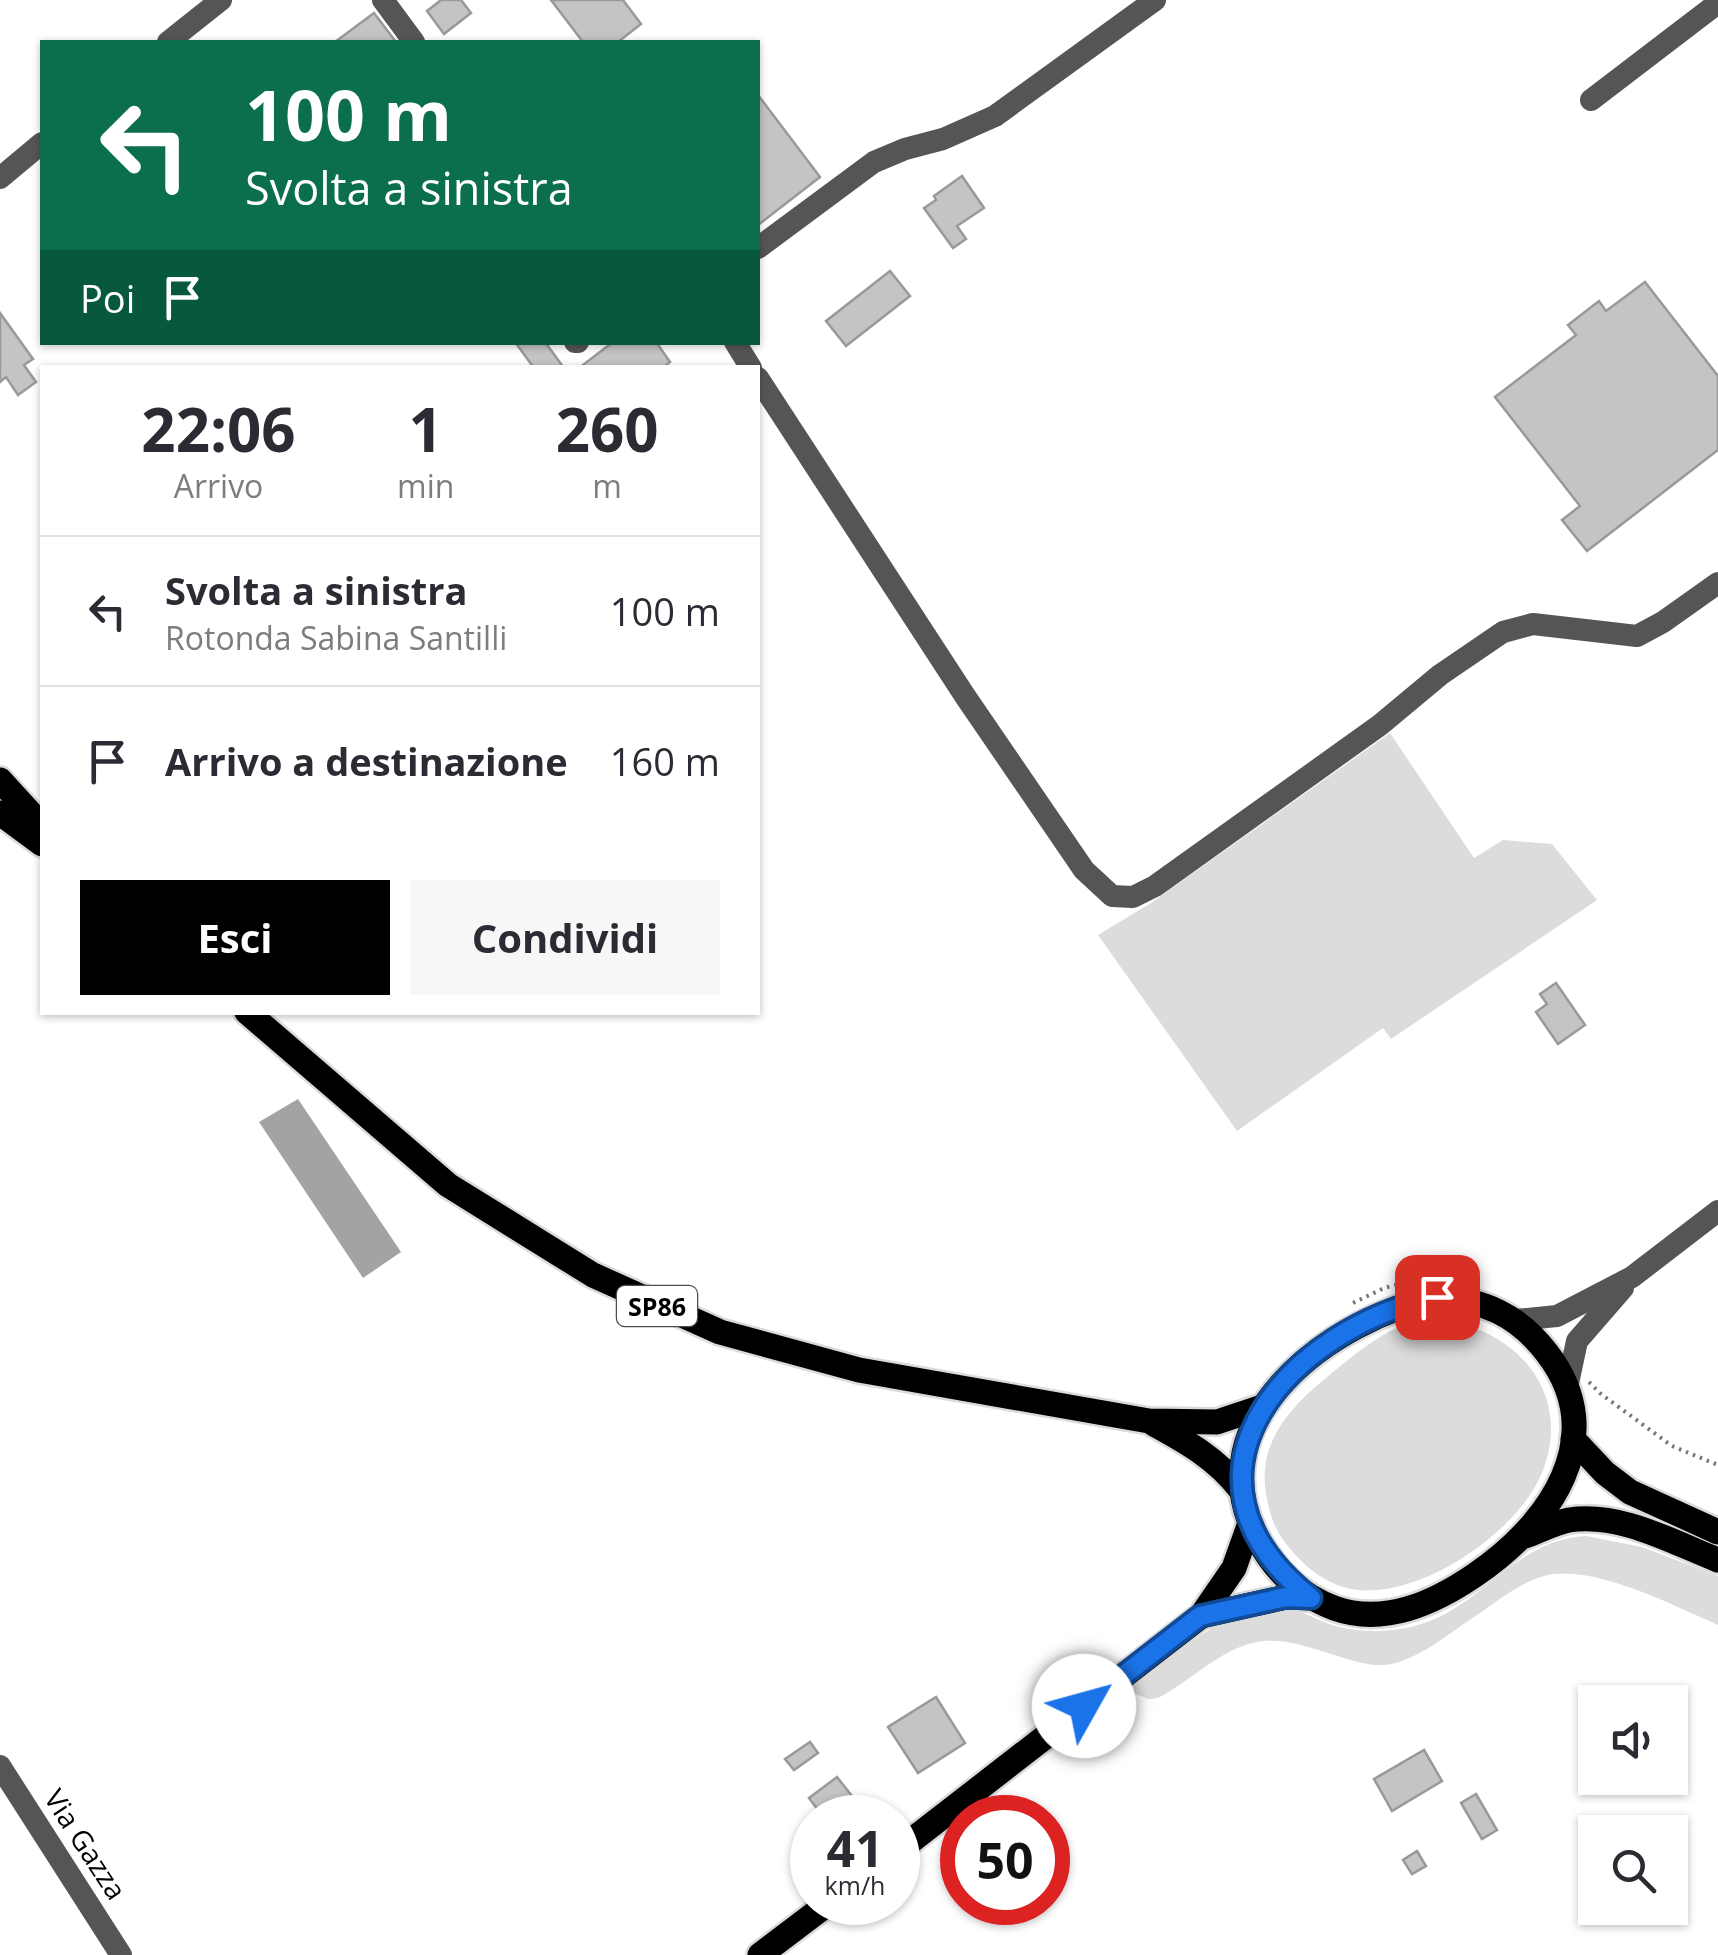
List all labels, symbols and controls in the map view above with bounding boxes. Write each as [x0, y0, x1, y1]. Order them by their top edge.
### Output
text: 100 m [245, 66, 452, 162]
icon: left [80, 80, 210, 210]
text: Svolta a sinistra [245, 157, 573, 218]
icon: arrive [155, 270, 210, 325]
text: Poi [80, 272, 135, 324]
text: 22:06 [141, 388, 296, 470]
text: 1 [409, 388, 443, 470]
text: 260 [556, 388, 659, 470]
text: Arrivo [174, 464, 263, 507]
text: min [397, 464, 454, 507]
text: m [592, 464, 622, 507]
text: Svolta a sinistra [165, 564, 467, 616]
icon: left [80, 584, 135, 639]
text: 100 m [610, 585, 720, 637]
text: Rotonda Sabina Santilli [165, 616, 507, 659]
icon: arrive [80, 734, 135, 789]
text: Arrivo a destinazione [165, 735, 568, 787]
text: 160 m [610, 735, 720, 787]
button: Esci [80, 880, 390, 995]
button: Condividi [410, 880, 720, 995]
pin [1395, 1255, 1480, 1340]
icon: arrive [1410, 1270, 1465, 1325]
road number: SP86 [617, 1286, 697, 1326]
position arrow [1032, 1654, 1136, 1758]
map controls [1578, 1685, 1688, 1925]
button: sound [1578, 1685, 1688, 1795]
street label: Via Gazza [36, 1782, 136, 1906]
speed limit sign: 50 [940, 1795, 1070, 1925]
text: 41 [826, 1814, 884, 1882]
button: search [1578, 1815, 1688, 1925]
text: km/h [825, 1868, 885, 1902]

